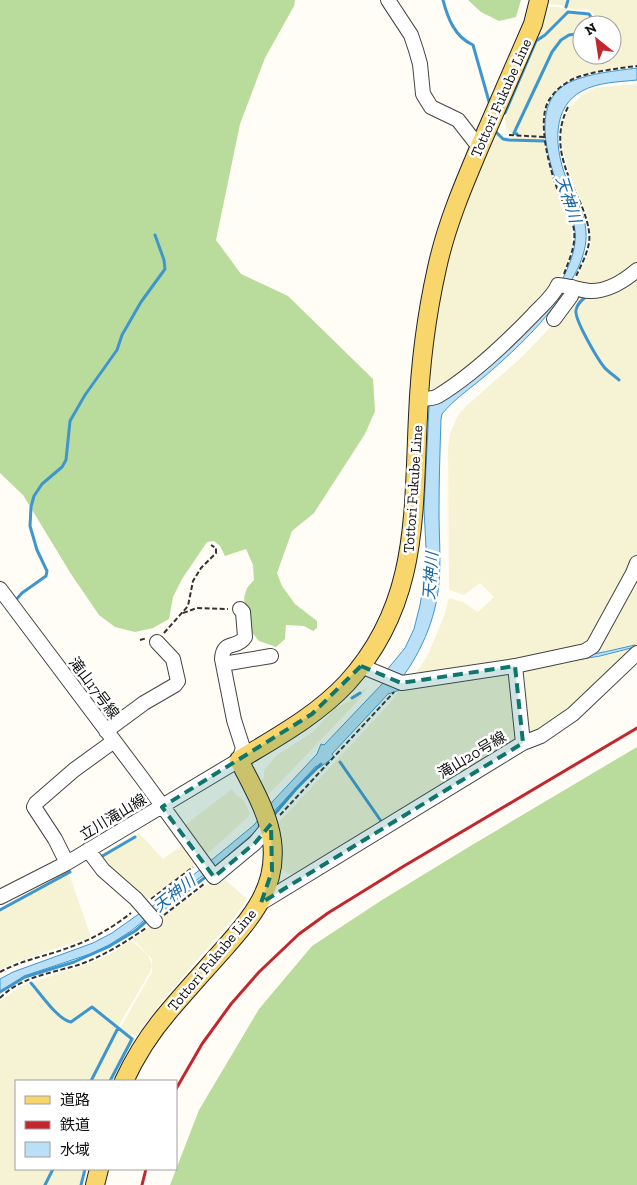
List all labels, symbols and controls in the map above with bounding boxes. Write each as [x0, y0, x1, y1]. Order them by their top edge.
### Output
north arrow [572, 15, 622, 65]
text: N [582, 19, 600, 39]
street label: Tottori Fukube Line [467, 36, 535, 160]
water label: 天神川 [552, 173, 586, 227]
street label: Tottori Fukube Line [400, 424, 426, 554]
water label: 天神川 [419, 549, 442, 601]
street label: 滝山17号線 [65, 654, 123, 722]
street label: 滝山20号線 [435, 728, 509, 782]
street label: 立川滝山線 [76, 790, 150, 844]
water label: 天神川 [150, 870, 201, 916]
street label: Tottori Fukube Line [164, 905, 260, 1015]
legend [15, 1080, 178, 1170]
text: 道路 [60, 1091, 90, 1109]
text: 鉄道 [60, 1116, 90, 1134]
text: 水域 [60, 1141, 90, 1159]

